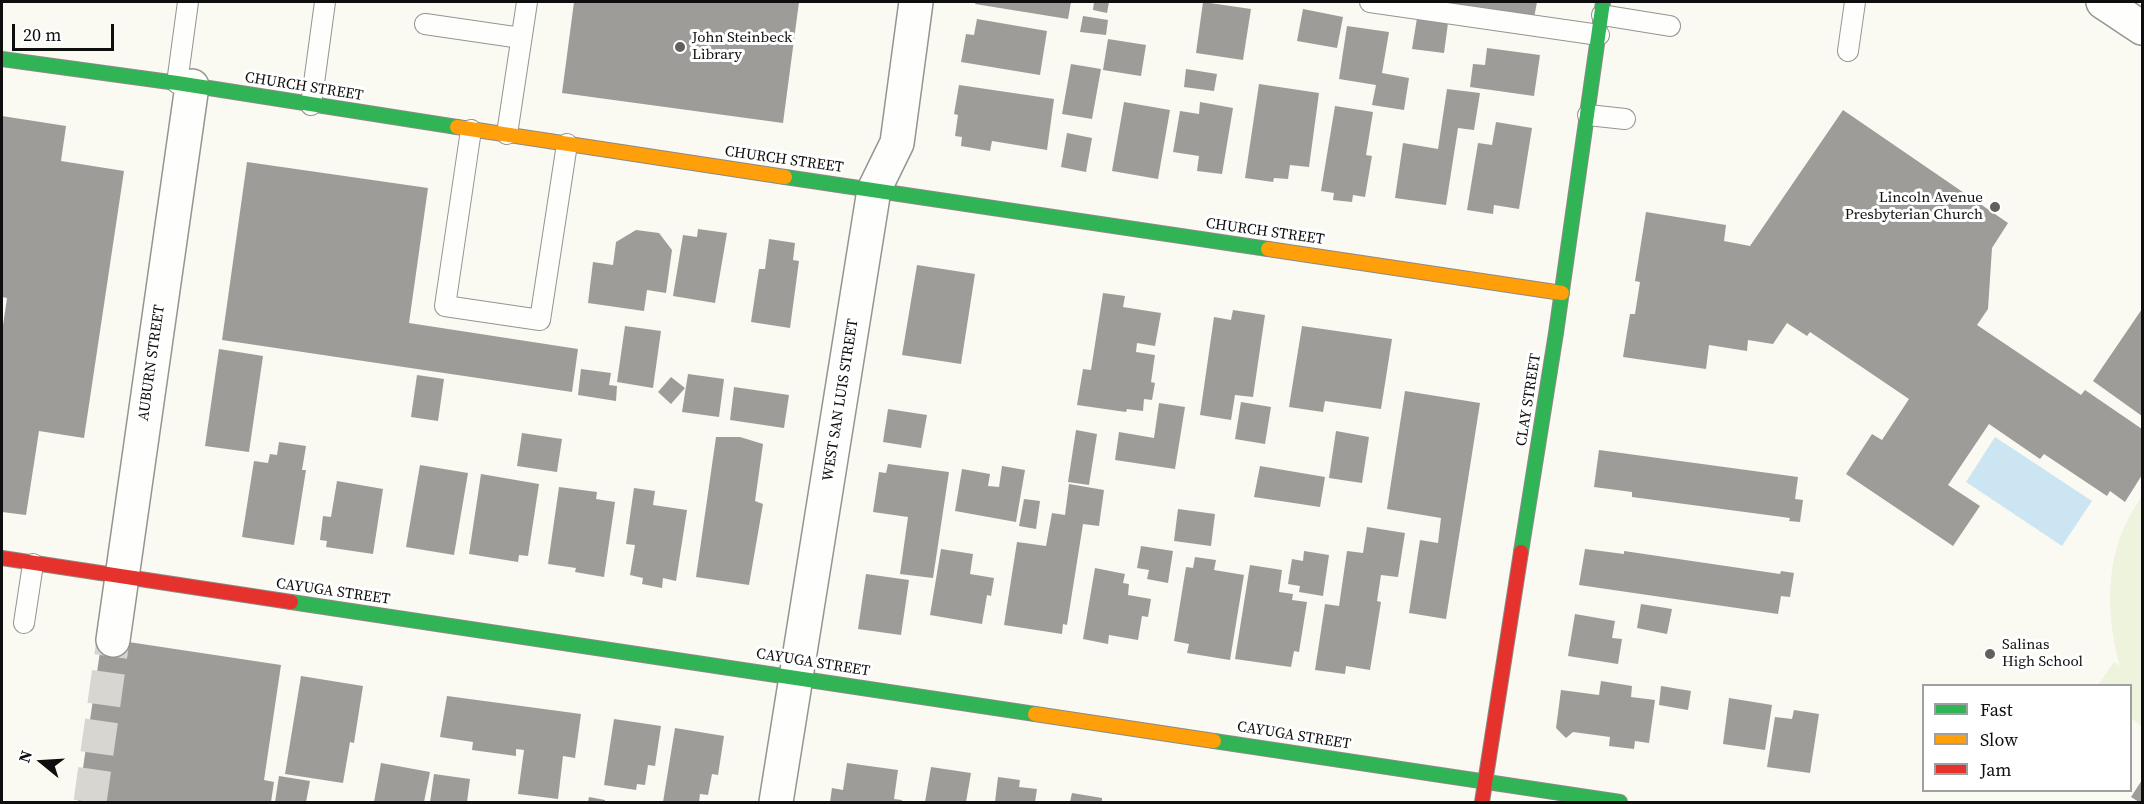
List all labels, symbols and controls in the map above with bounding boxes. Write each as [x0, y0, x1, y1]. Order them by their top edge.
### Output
scale bar [15, 12, 117, 50]
text: 20 m [23, 22, 61, 47]
place label: John Steinbeck Library [692, 29, 792, 64]
marker: John Steinbeck Library [673, 40, 687, 54]
street label: CHURCH STREET [244, 69, 364, 105]
street label: CHURCH STREET [724, 143, 844, 177]
place label: Lincoln Avenue Presbyterian Church [1845, 189, 1983, 224]
marker: Lincoln Avenue Presbyterian Church [1988, 200, 2002, 214]
street label: CHURCH STREET [1205, 215, 1325, 249]
street label: AUBURN STREET [135, 304, 169, 422]
street label: WEST SAN LUIS STREET [819, 317, 863, 483]
street label: CLAY STREET [1513, 352, 1545, 448]
street label: CAYUGA STREET [275, 575, 391, 609]
place label: Salinas High School [2002, 636, 2083, 671]
street label: CAYUGA STREET [755, 645, 871, 681]
marker: Salinas High School [1983, 647, 1997, 661]
legend [1922, 684, 2132, 792]
text: Fast [1980, 697, 2013, 722]
street label: CAYUGA STREET [1236, 718, 1352, 754]
text: Slow [1980, 727, 2018, 752]
north arrow [12, 732, 72, 792]
text: N [13, 747, 37, 765]
text: Jam [1980, 757, 2012, 782]

